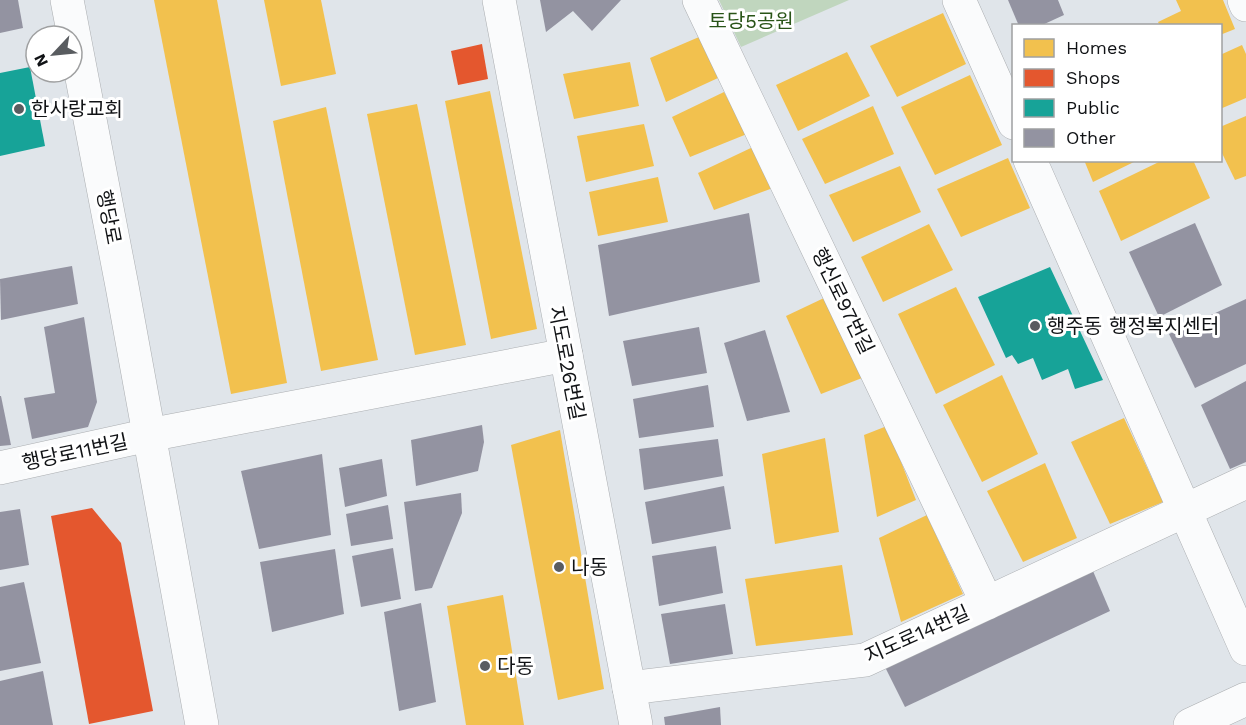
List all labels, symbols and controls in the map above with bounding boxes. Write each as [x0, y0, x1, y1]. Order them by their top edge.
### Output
park label: 토당5공원 [708, 9, 794, 33]
north arrow [24, 24, 84, 84]
legend [1012, 24, 1222, 162]
text: Homes [1066, 37, 1127, 58]
text: N [30, 51, 52, 70]
text: Shops [1066, 67, 1120, 88]
place label: 한사랑교회 [31, 97, 123, 121]
text: Public [1066, 97, 1120, 118]
marker: 한사랑교회 [12, 102, 26, 116]
text: Other [1066, 127, 1116, 148]
street label: 행당로 [92, 188, 126, 246]
street label: 행신로97번길 [807, 244, 879, 358]
street label: 지도로26번길 [544, 304, 590, 422]
place label: 행주동 행정복지센터 [1047, 314, 1219, 338]
marker: 행주동 행정복지센터 [1028, 319, 1042, 333]
street label: 행당로11번길 [20, 429, 130, 475]
place label: 나동 [571, 555, 608, 579]
marker: 나동 [552, 560, 566, 574]
street label: 지도로14번길 [861, 600, 973, 668]
place label: 다동 [497, 654, 534, 678]
marker: 다동 [478, 659, 492, 673]

